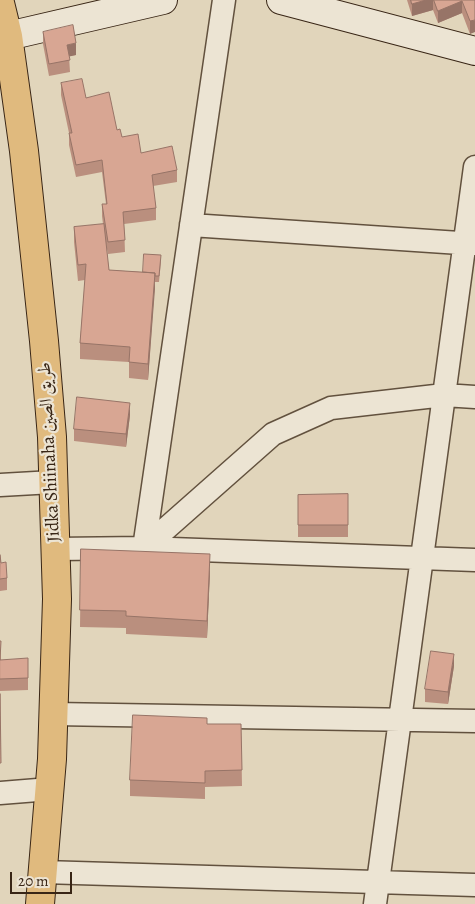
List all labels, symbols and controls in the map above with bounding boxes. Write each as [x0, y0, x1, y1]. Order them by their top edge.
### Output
street label: Jidka Shiinaha طريق الصين [35, 362, 65, 542]
scale bar [12, 862, 75, 894]
text: 20 m [18, 871, 49, 891]

